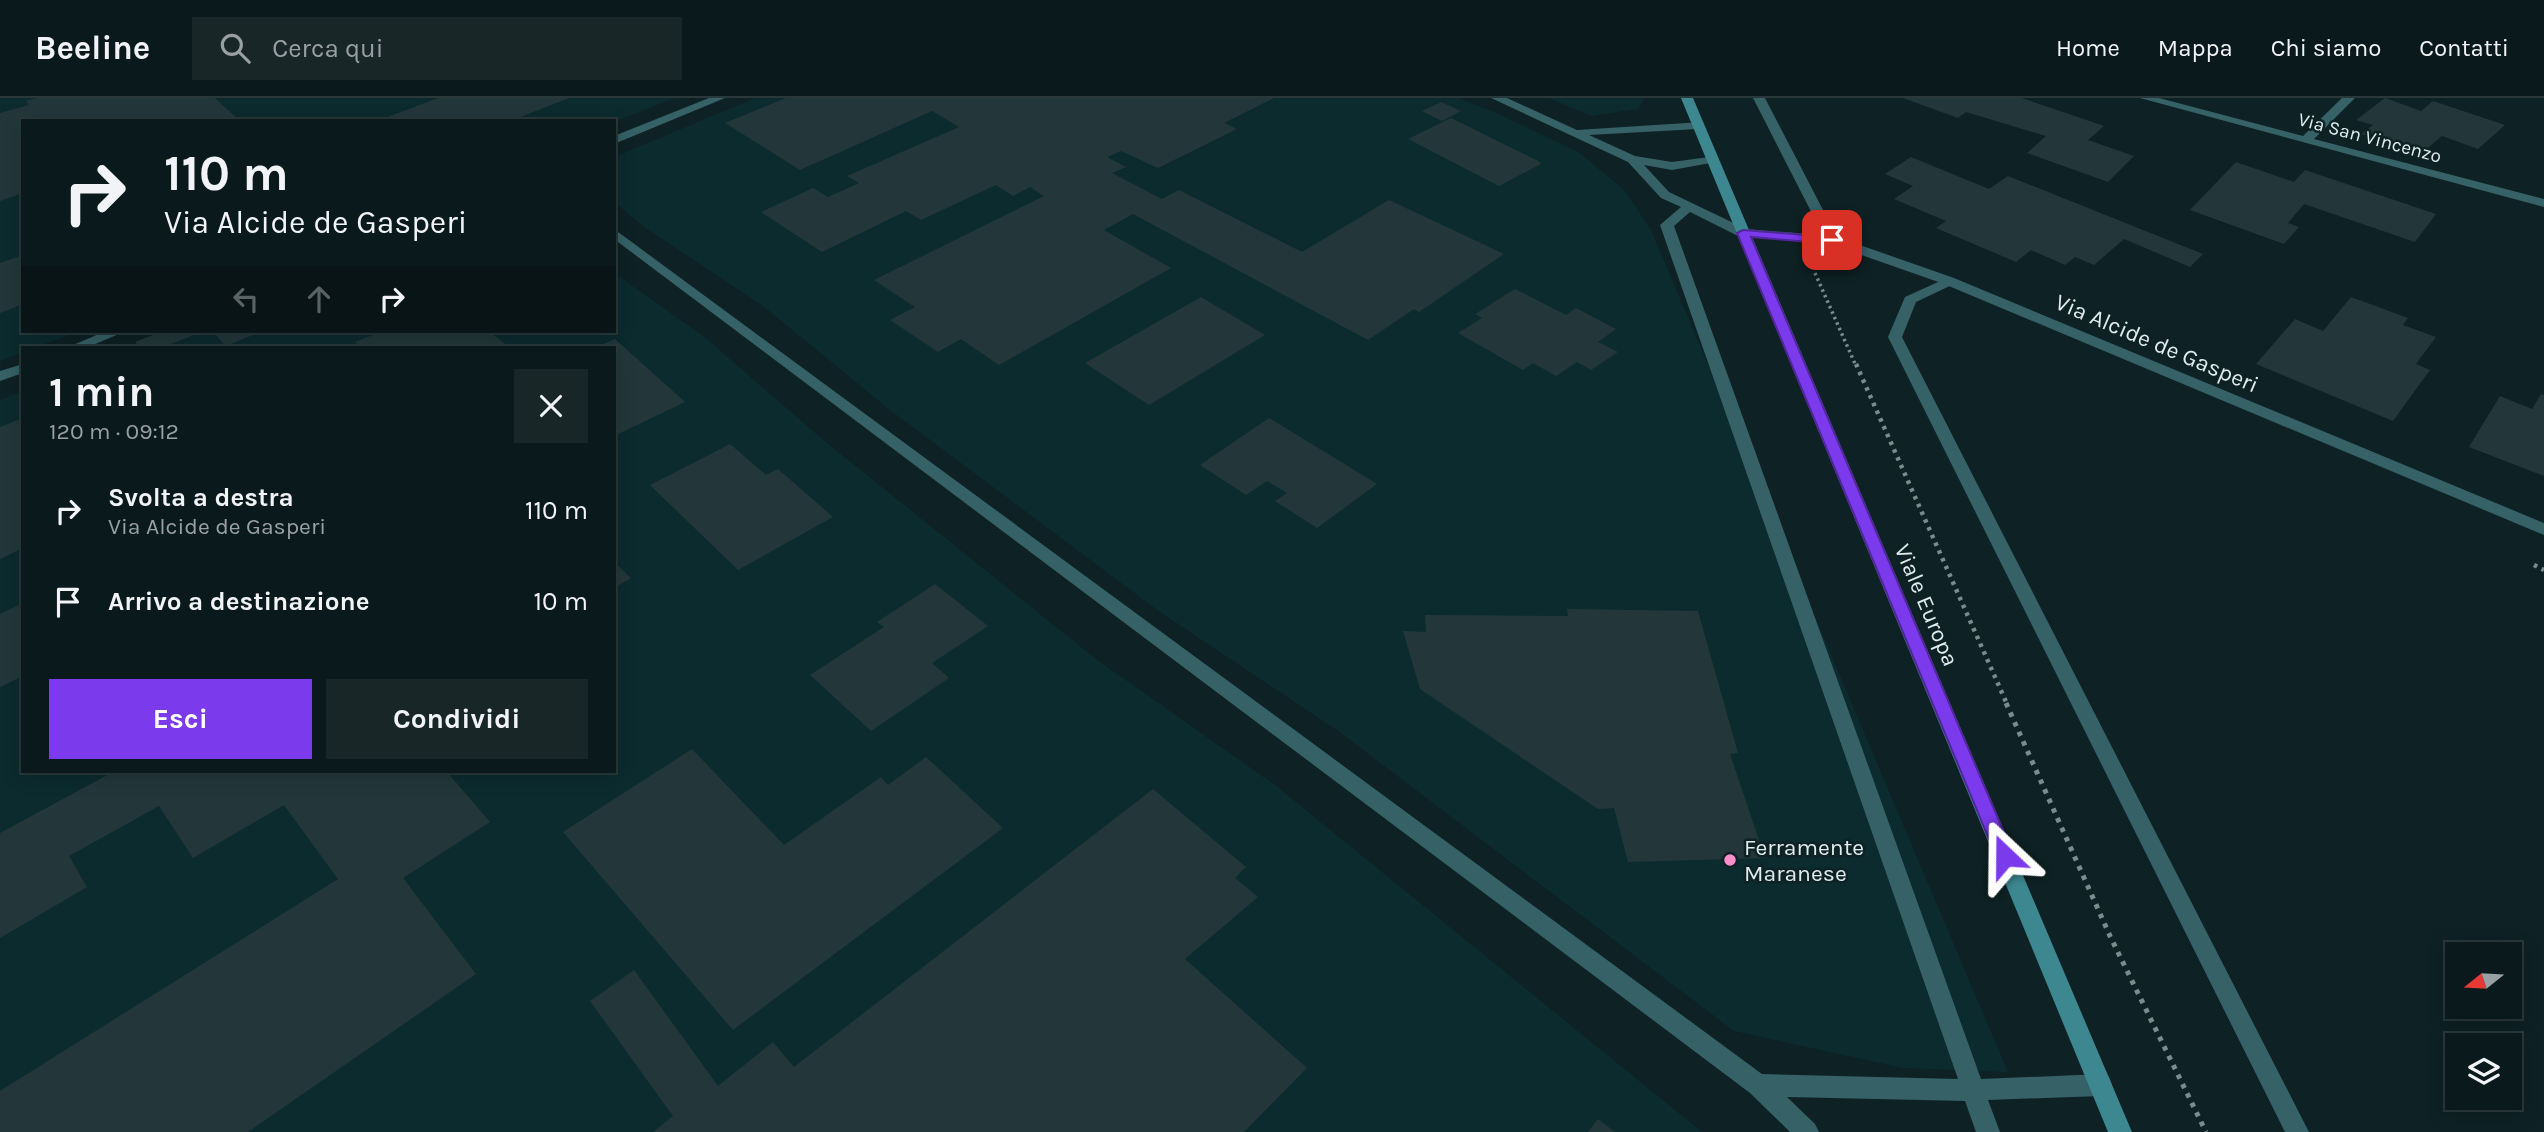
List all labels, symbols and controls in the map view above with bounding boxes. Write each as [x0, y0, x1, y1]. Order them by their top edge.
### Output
search box [192, 17, 682, 80]
text: Beeline [35, 29, 150, 67]
icon: search [216, 29, 254, 67]
text: Cerca qui [272, 33, 384, 64]
text: Home [2056, 34, 2120, 62]
text: Mappa [2158, 34, 2233, 62]
text: Chi siamo [2271, 34, 2381, 62]
text: Contatti [2419, 34, 2509, 62]
street label: Via San Vincenzo [2296, 108, 2444, 168]
text: 110 m [164, 145, 289, 202]
icon: right [49, 147, 140, 238]
text: Via Alcide de Gasperi [164, 204, 467, 241]
pin [1802, 210, 1862, 270]
icon: arrive [1813, 221, 1851, 259]
icon: left [227, 280, 265, 318]
icon: ahead [300, 280, 338, 318]
icon: right [373, 280, 411, 318]
street label: Via Alcide de Gasperi [2051, 288, 2262, 398]
text: 1 min [49, 367, 154, 417]
button: close [514, 369, 588, 443]
text: 120 m · 09:12 [49, 418, 179, 445]
text: Svolta a destra [108, 482, 294, 513]
icon: right [49, 492, 87, 530]
text: 110 m [525, 495, 588, 526]
text: Via Alcide de Gasperi [108, 513, 326, 540]
street label: Viale Europa [1889, 540, 1964, 670]
icon: arrive [49, 583, 87, 621]
text: Arrivo a destinazione [108, 586, 370, 617]
text: 10 m [533, 586, 588, 617]
button: Esci [49, 679, 312, 759]
button: Condividi [326, 679, 588, 759]
position arrow [1968, 819, 2042, 893]
place label: Ferramente Maranese [1744, 834, 1864, 887]
marker: Ferramente Maranese [1722, 852, 1738, 868]
north arrow [2445, 942, 2522, 1018]
map controls [2445, 942, 2522, 1110]
button: layers [2445, 1033, 2522, 1110]

